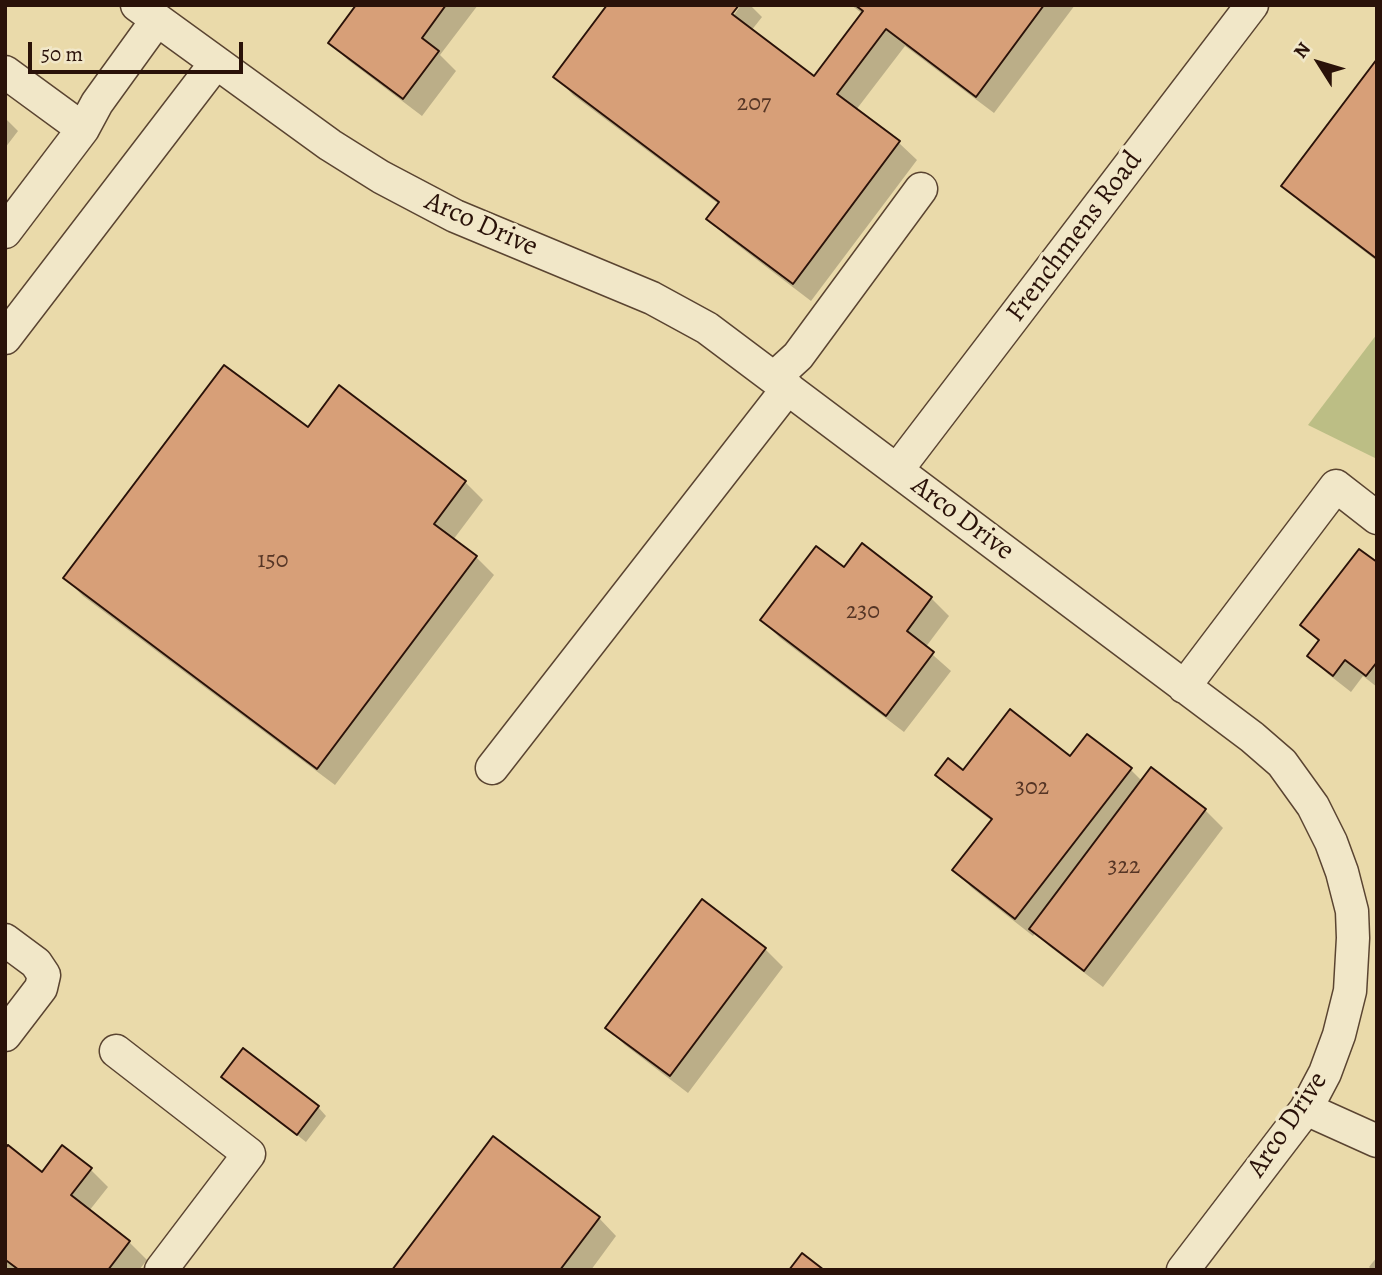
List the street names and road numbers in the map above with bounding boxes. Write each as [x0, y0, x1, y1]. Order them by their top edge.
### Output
street label: Frenchmens Road [1000, 145, 1150, 329]
street label: Arco Drive [419, 185, 543, 265]
street label: Arco Drive [904, 469, 1020, 569]
street label: Arco Drive [1241, 1066, 1335, 1184]

